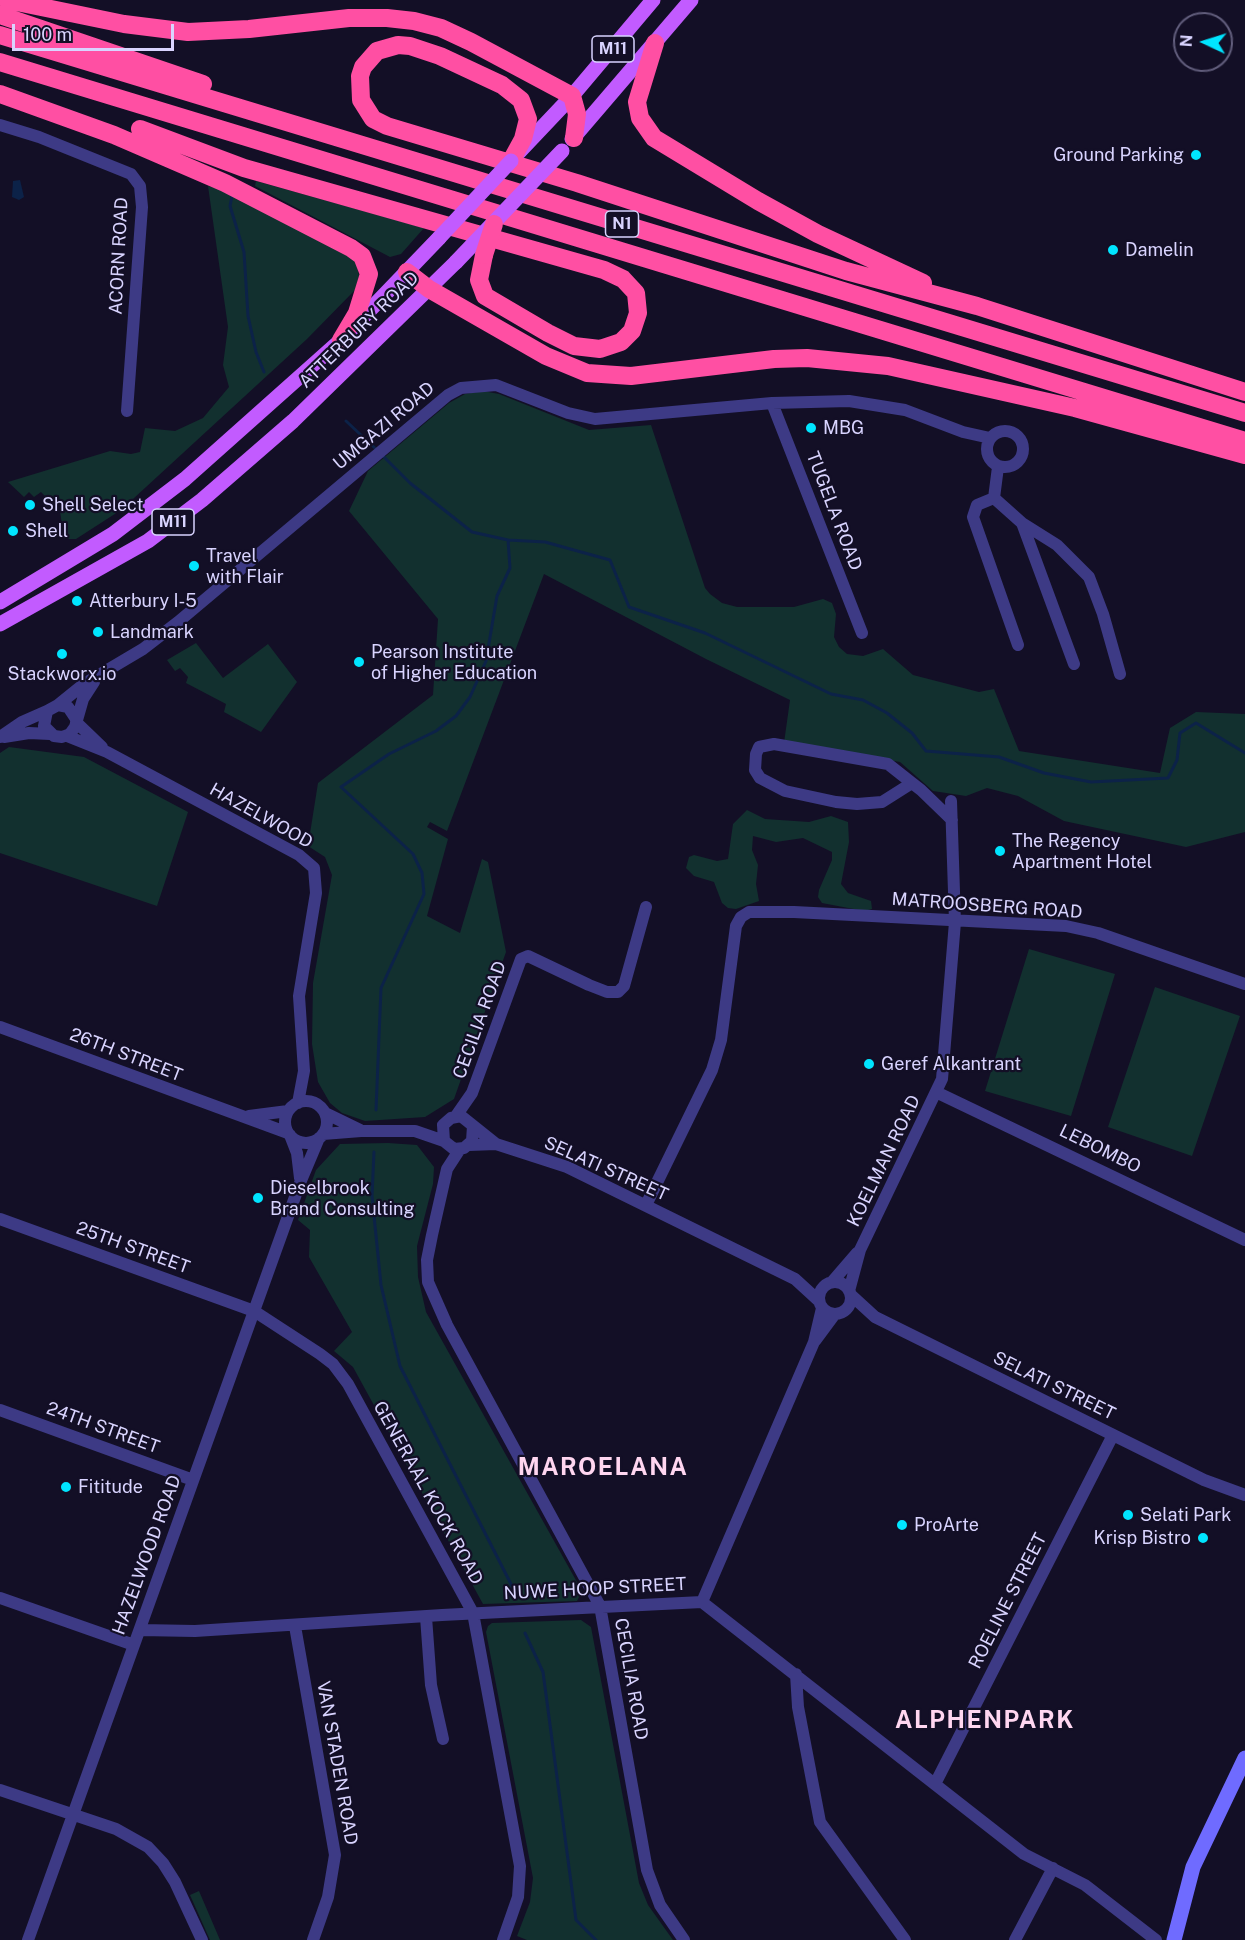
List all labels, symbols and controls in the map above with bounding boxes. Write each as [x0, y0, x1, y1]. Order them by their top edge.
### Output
scale bar [15, 12, 177, 50]
north arrow [1173, 12, 1233, 72]
text: 100 m [23, 24, 72, 45]
text: N [1177, 34, 1196, 48]
road number: M11 [592, 36, 634, 62]
place label: Ground Parking [1053, 144, 1184, 166]
marker: Ground Parking [1189, 148, 1203, 162]
street label: ACORN ROAD [105, 197, 133, 315]
road number: N1 [606, 211, 638, 237]
place label: Damelin [1125, 239, 1194, 261]
marker: Damelin [1106, 243, 1120, 257]
street label: ATTERBURY ROAD [295, 267, 423, 393]
street label: UMGAZI ROAD [329, 377, 439, 475]
place label: MBG [823, 417, 864, 439]
marker: MBG [804, 421, 818, 435]
street label: TUGELA ROAD [801, 449, 867, 573]
place label: Shell Select [42, 494, 143, 516]
marker: Shell Select [23, 498, 37, 512]
road number: M11 [152, 509, 194, 535]
place label: Shell [25, 520, 68, 542]
marker: Shell [6, 524, 20, 538]
place label: Travel with Flair [206, 545, 284, 588]
marker: Travel with Flair [187, 559, 201, 573]
place label: Atterbury I-5 [89, 590, 197, 612]
marker: Atterbury I-5 [70, 594, 84, 608]
place label: Landmark [110, 621, 194, 643]
marker: Landmark [91, 625, 105, 639]
place label: Pearson Institute of Higher Education [371, 641, 537, 684]
marker: Stackworx.io [55, 647, 69, 661]
marker: Pearson Institute of Higher Education [352, 655, 366, 669]
place label: Stackworx.io [8, 663, 116, 685]
street label: HAZELWOOD [206, 779, 316, 853]
place label: The Regency Apartment Hotel [1012, 830, 1152, 872]
marker: The Regency Apartment Hotel [993, 844, 1007, 858]
street label: MATROOSBERG ROAD [891, 889, 1083, 923]
street label: CECILIA ROAD [449, 958, 511, 1082]
street label: 26TH STREET [67, 1024, 185, 1086]
place label: Geref Alkantrant [881, 1053, 1021, 1075]
marker: Geref Alkantrant [862, 1057, 876, 1071]
street label: KOELMAN ROAD [843, 1092, 925, 1230]
street label: LEBOMBO [1056, 1120, 1144, 1178]
street label: SELATI STREET [541, 1132, 671, 1206]
place label: Dieselbrook Brand Consulting [270, 1177, 415, 1220]
marker: Dieselbrook Brand Consulting [251, 1191, 265, 1205]
street label: 25TH STREET [73, 1217, 193, 1279]
street label: SELATI STREET [989, 1347, 1119, 1425]
street label: 24TH STREET [44, 1398, 162, 1458]
street label: GENERAAL KOCK ROAD [369, 1398, 487, 1588]
district label: MAROELANA [518, 1454, 688, 1482]
street label: HAZELWOOD ROAD [108, 1472, 186, 1638]
place label: Fititude [78, 1476, 143, 1498]
marker: Fititude [59, 1480, 73, 1494]
place label: Selati Park [1140, 1504, 1231, 1526]
marker: Selati Park [1121, 1508, 1135, 1522]
place label: ProArte [914, 1514, 979, 1536]
marker: ProArte [895, 1518, 909, 1532]
place label: Krisp Bistro [1094, 1527, 1191, 1549]
street label: ROELINE STREET [965, 1530, 1051, 1672]
marker: Krisp Bistro [1196, 1531, 1210, 1545]
street label: NUWE HOOP STREET [503, 1573, 687, 1605]
street label: CECILIA ROAD [610, 1616, 652, 1742]
street label: VAN STADEN ROAD [312, 1679, 362, 1847]
district label: ALPHENPARK [895, 1707, 1075, 1735]

